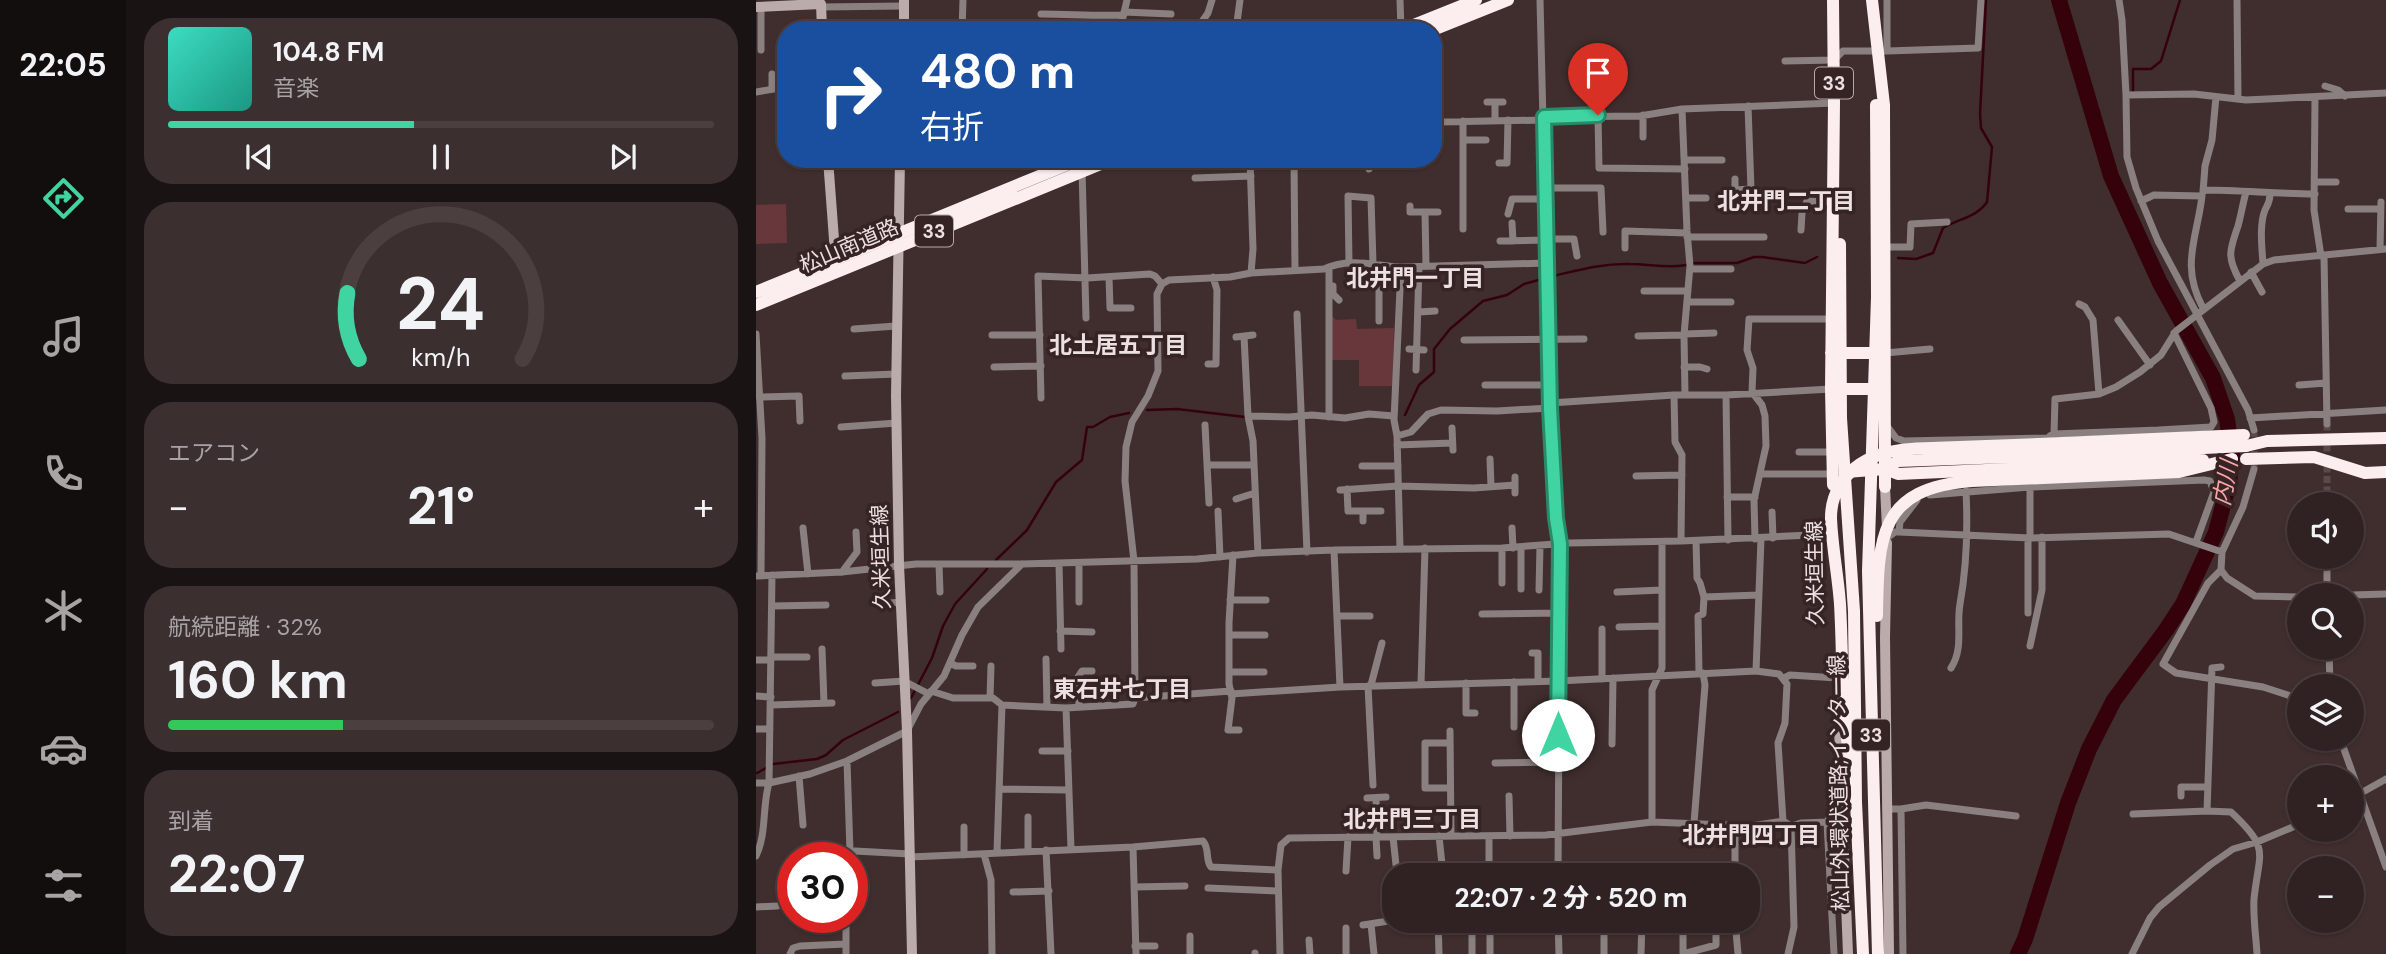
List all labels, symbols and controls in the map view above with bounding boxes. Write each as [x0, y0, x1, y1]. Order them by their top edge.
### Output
text: 104.8 FM [273, 35, 384, 69]
text: 480 m [920, 39, 1075, 103]
pin [1568, 43, 1628, 115]
text: 22:05 [19, 44, 107, 86]
icon: right [805, 49, 896, 140]
icon: arrive [1579, 54, 1617, 92]
road number: 33 [1815, 68, 1853, 99]
text: 音楽 [273, 73, 319, 103]
text: 右折 [920, 106, 984, 148]
icon: previous [240, 138, 278, 176]
icon: pause [422, 138, 460, 176]
icon: next [604, 138, 642, 176]
icon: directions [39, 174, 88, 223]
district label: 北井門二丁目 [1717, 186, 1855, 216]
street label: 松山南道路 [795, 213, 903, 279]
road number: 33 [915, 216, 953, 246]
text: 24 [397, 257, 485, 352]
district label: 北井門一丁目 [1346, 263, 1484, 293]
icon: music [39, 312, 88, 361]
district label: 北土居五丁目 [1049, 330, 1187, 360]
text: km/h [411, 341, 471, 374]
text: エアコン [168, 438, 260, 468]
icon: phone [39, 449, 88, 498]
water label: 内川 [2206, 455, 2244, 508]
text: 21° [407, 472, 475, 540]
text: − [168, 482, 189, 532]
text: + [693, 482, 714, 532]
map controls [2287, 492, 2364, 933]
button: sound [2287, 492, 2364, 569]
street label: 久米垣生線 [865, 504, 897, 610]
street label: 久米垣生線 [1800, 520, 1830, 626]
button: search [2287, 583, 2364, 660]
icon: climate [39, 586, 88, 635]
text: 航続距離 · 32% [168, 612, 322, 642]
text: 160 km [168, 646, 348, 714]
street label: 松山外環状道路;インター線 [1823, 654, 1855, 912]
district label: 東石井七丁目 [1053, 674, 1191, 704]
button: layers [2287, 674, 2364, 751]
position arrow [1521, 698, 1595, 772]
road number: 33 [1852, 720, 1890, 750]
icon: car [39, 724, 88, 773]
button: + [2287, 765, 2364, 842]
district label: 北井門三丁目 [1343, 804, 1481, 834]
text: 到着 [168, 806, 214, 836]
district label: 北井門四丁目 [1682, 820, 1820, 850]
text: 22:07 [168, 840, 305, 908]
speed limit sign: 30 [777, 842, 868, 933]
button: − [2287, 856, 2364, 933]
icon: filters [39, 861, 88, 910]
text: 22:07 · 2 分 · 520 m [1454, 881, 1688, 915]

